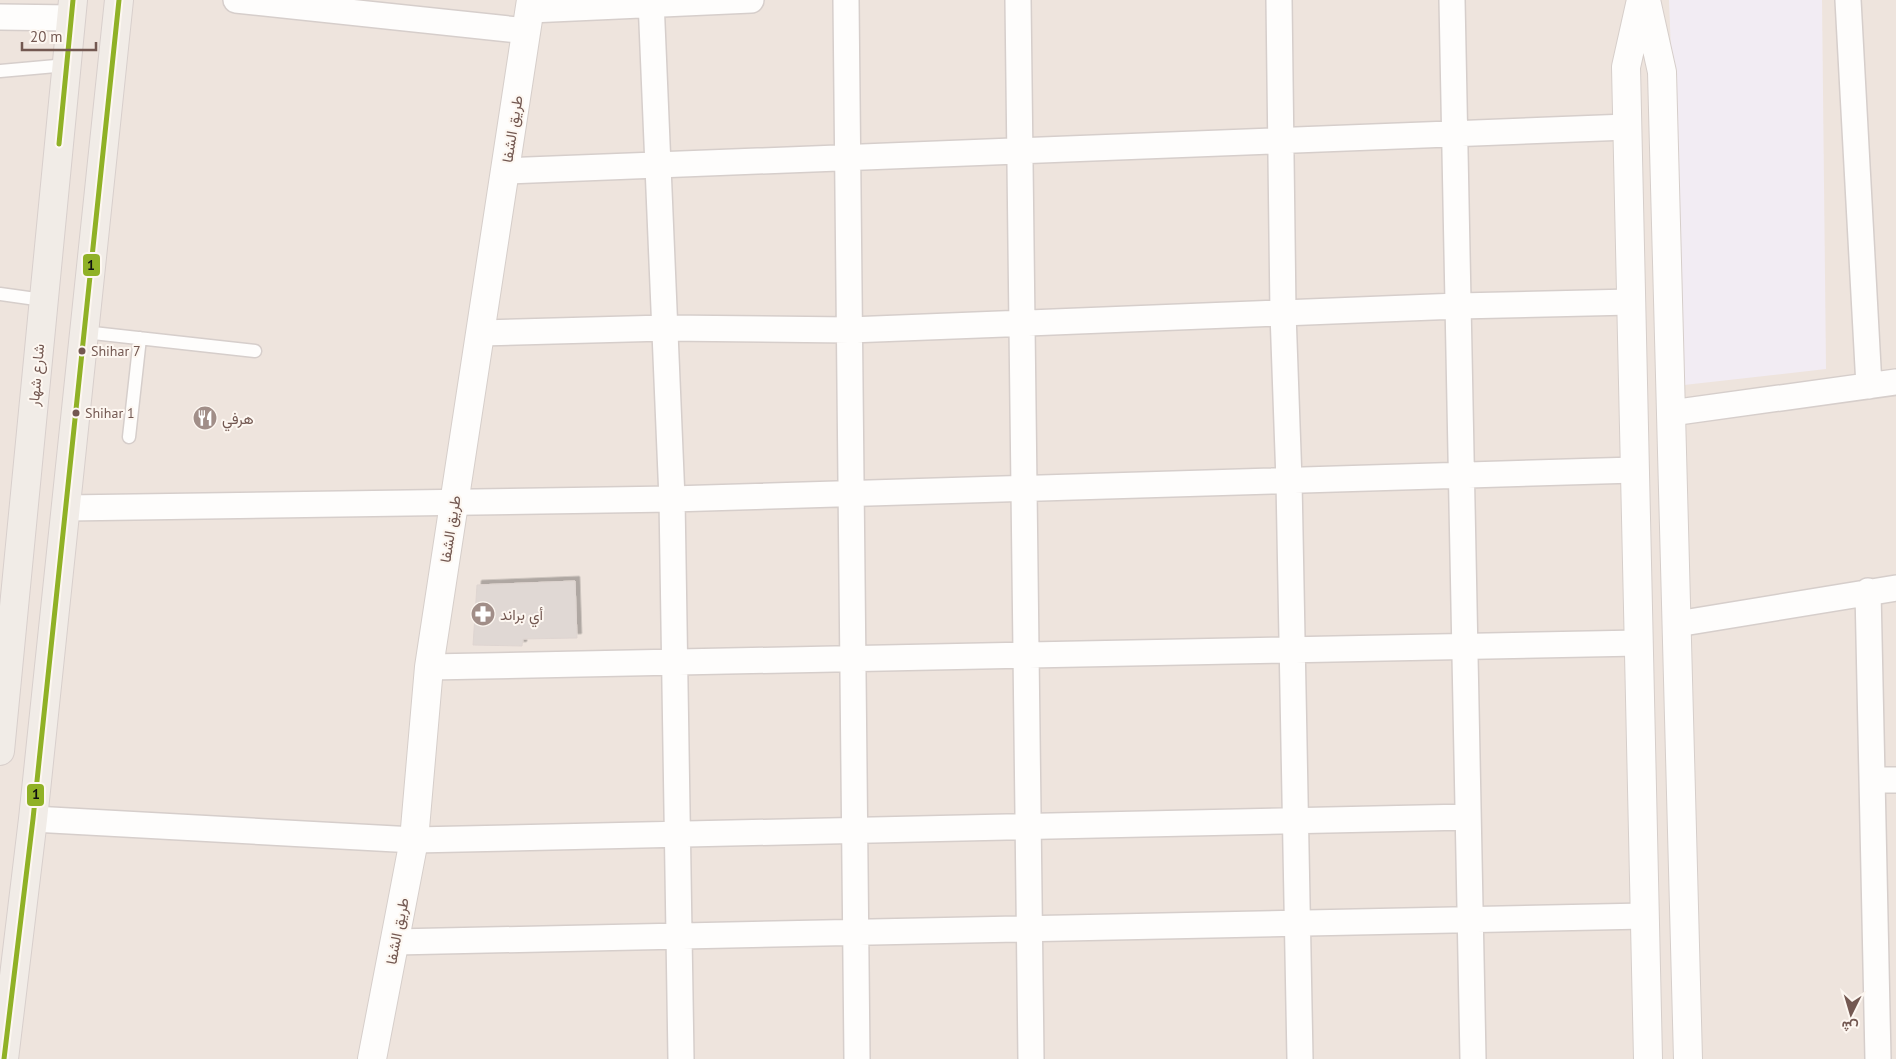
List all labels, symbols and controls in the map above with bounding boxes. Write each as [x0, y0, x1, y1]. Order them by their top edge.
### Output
scale bar [22, 20, 96, 52]
text: 20 m [30, 27, 63, 46]
street label: طريق الشفا [497, 94, 528, 164]
line badge: 1 [82, 253, 101, 277]
text: 1 [87, 256, 95, 274]
place label: Shihar 7 [91, 342, 141, 360]
street label: شارع شهار [24, 343, 50, 408]
marker: Shihar 7 [77, 346, 87, 356]
place label: Shihar 1 [85, 404, 135, 422]
restaurant icon: هرفي [192, 405, 218, 431]
marker: Shihar 1 [71, 408, 81, 418]
place label: هرفي [222, 409, 254, 432]
street label: طريق الشفا [435, 494, 466, 564]
pharmacy icon: أي براند [470, 601, 496, 627]
place label: أي براند [500, 605, 544, 628]
line badge: 1 [26, 783, 45, 807]
text: 1 [32, 785, 40, 803]
street label: طريق الشفا [381, 896, 414, 966]
north arrow [1826, 989, 1876, 1039]
text: ش [1841, 1017, 1859, 1037]

